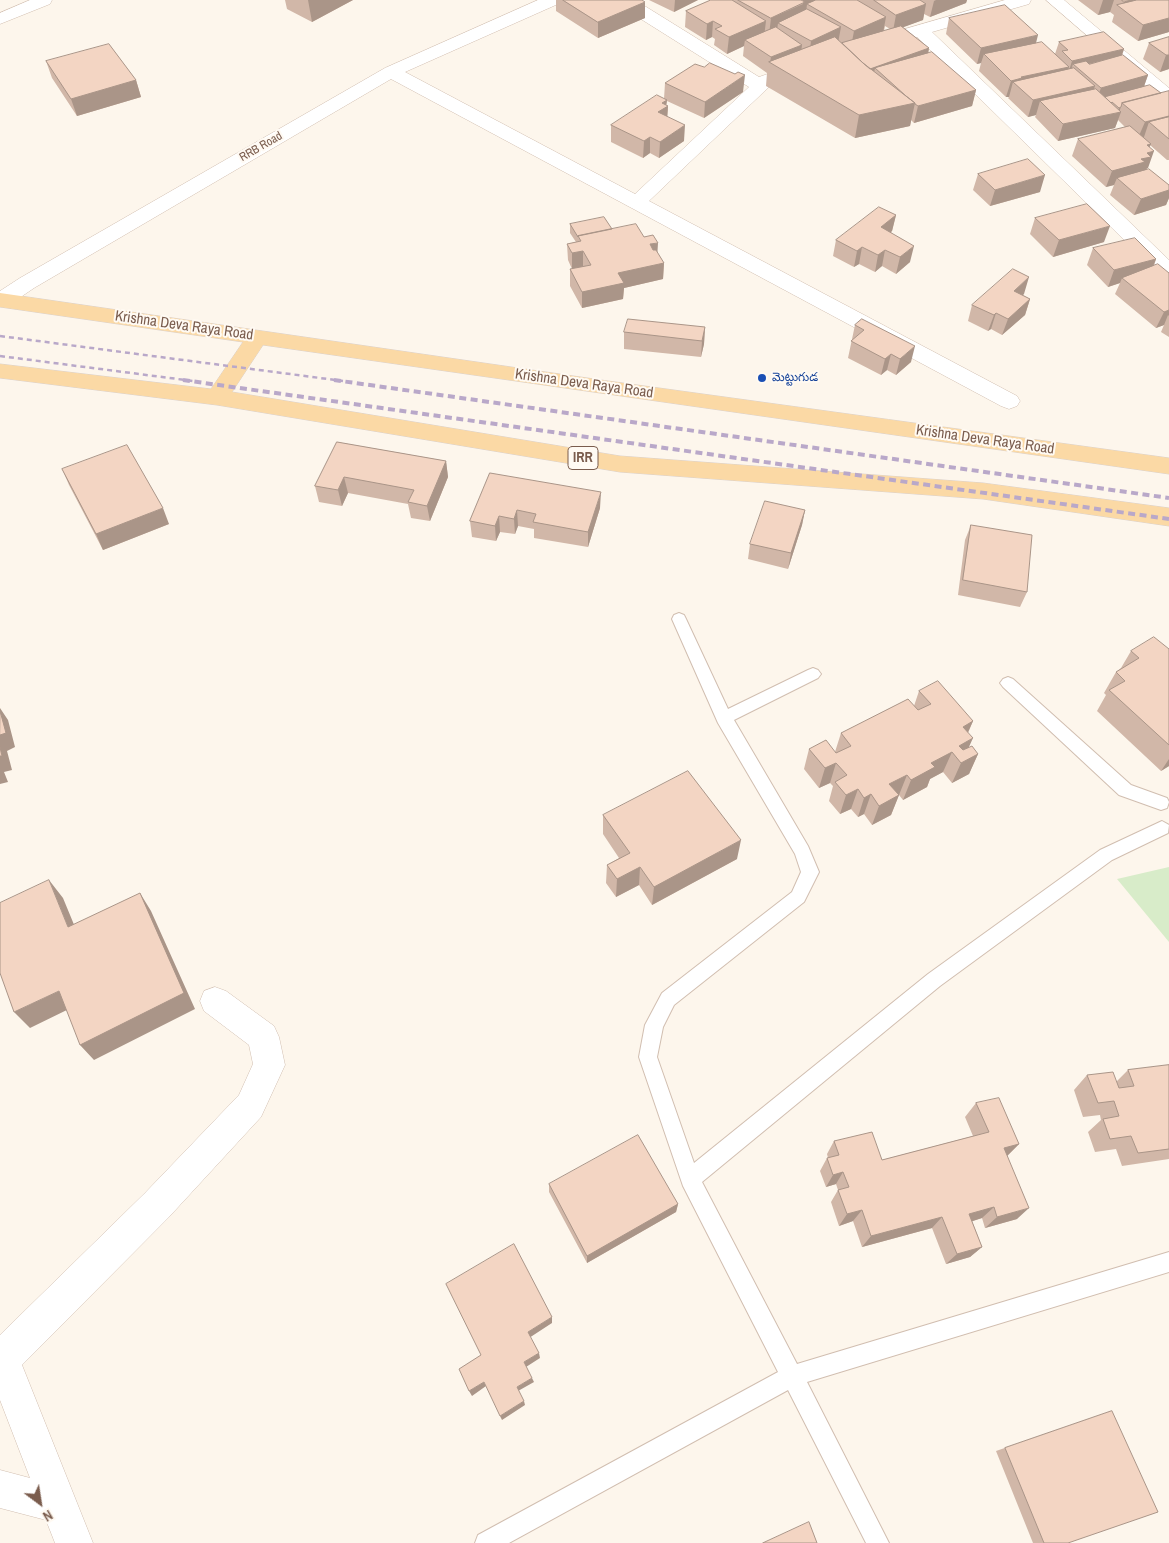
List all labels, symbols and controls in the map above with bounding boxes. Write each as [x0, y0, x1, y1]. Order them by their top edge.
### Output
street label: RRB Road [237, 129, 285, 165]
street label: Krishna Deva Raya Road [114, 307, 254, 345]
street label: Krishna Deva Raya Road [514, 365, 654, 403]
place label: మెట్టుగుడ [772, 371, 818, 385]
marker: మెట్టుగుడ [756, 372, 768, 384]
street label: Krishna Deva Raya Road [915, 421, 1055, 459]
road number: IRR [568, 446, 598, 469]
north arrow [15, 1478, 65, 1528]
text: N [40, 1506, 56, 1526]

